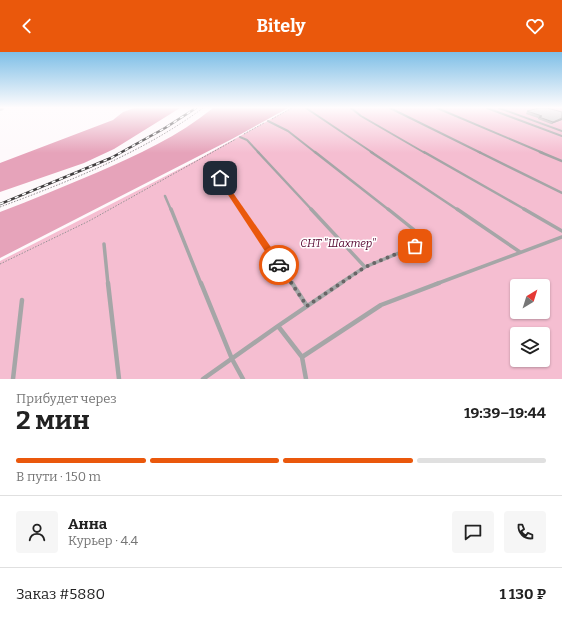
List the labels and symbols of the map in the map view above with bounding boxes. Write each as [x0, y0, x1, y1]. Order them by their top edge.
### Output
pin [203, 161, 237, 195]
pin [398, 229, 432, 263]
park label: СНТ "Шахтер" [300, 237, 377, 250]
courier [259, 245, 299, 285]
north arrow [510, 279, 550, 319]

